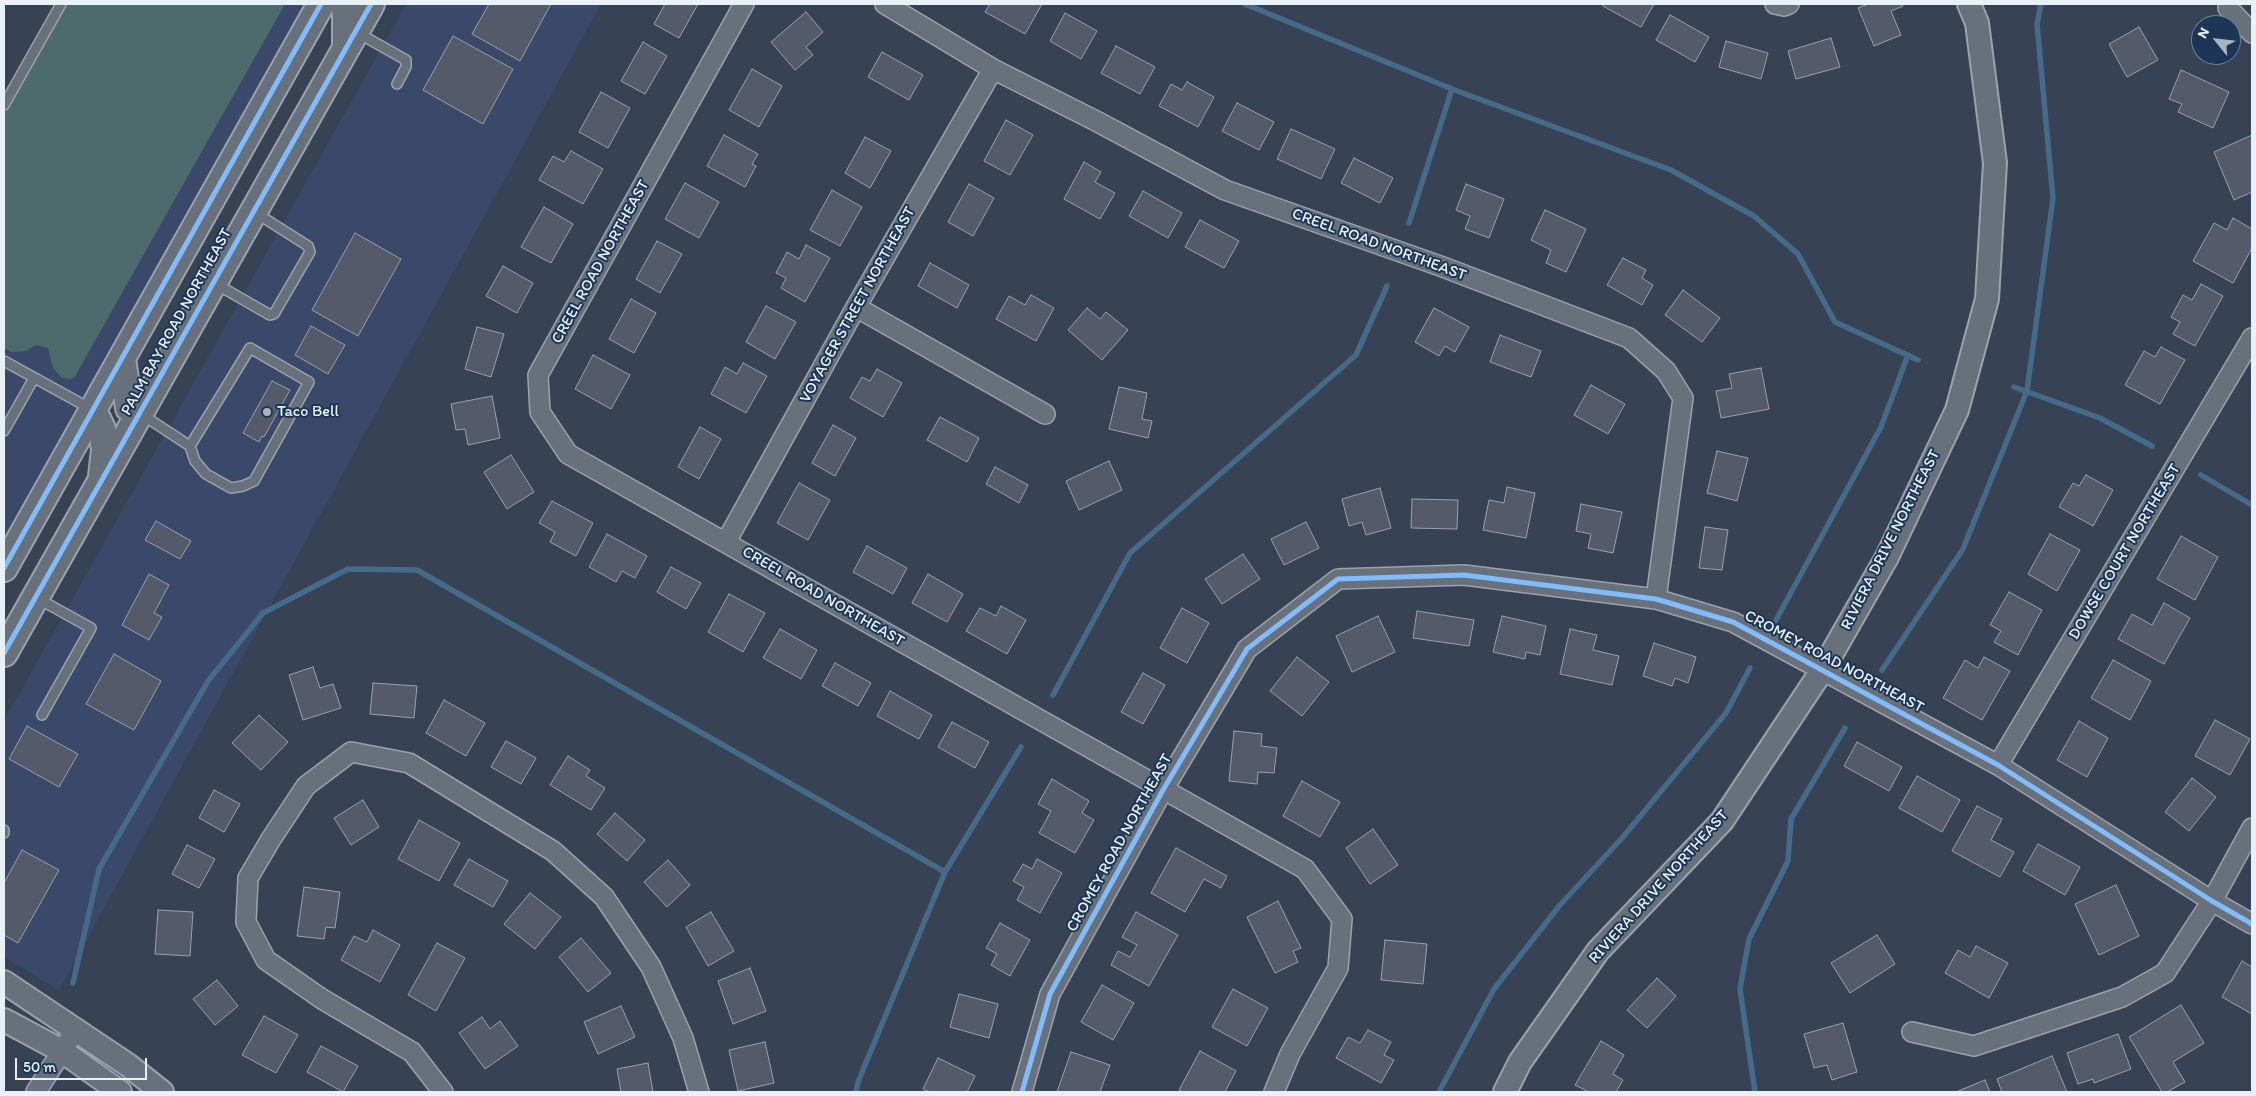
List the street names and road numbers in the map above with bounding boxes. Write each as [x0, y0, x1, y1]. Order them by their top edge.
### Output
street label: CREEL ROAD NORTHEAST [548, 177, 654, 347]
street label: VOYAGER STREET NORTHEAST [796, 204, 920, 406]
street label: CREEL ROAD NORTHEAST [1289, 204, 1469, 286]
street label: PALM BAY ROAD NORTHEAST [117, 225, 237, 419]
street label: RIVIERA DRIVE NORTHEAST [1837, 447, 1945, 633]
street label: DOWSE COURT NORTHEAST [2065, 461, 2185, 643]
street label: CREEL ROAD NORTHEAST [738, 543, 908, 651]
street label: CROMEY ROAD NORTHEAST [1741, 606, 1927, 718]
street label: CROMEY ROAD NORTHEAST [1063, 751, 1177, 935]
street label: RIVIERA DRIVE NORTHEAST [1585, 806, 1733, 968]

